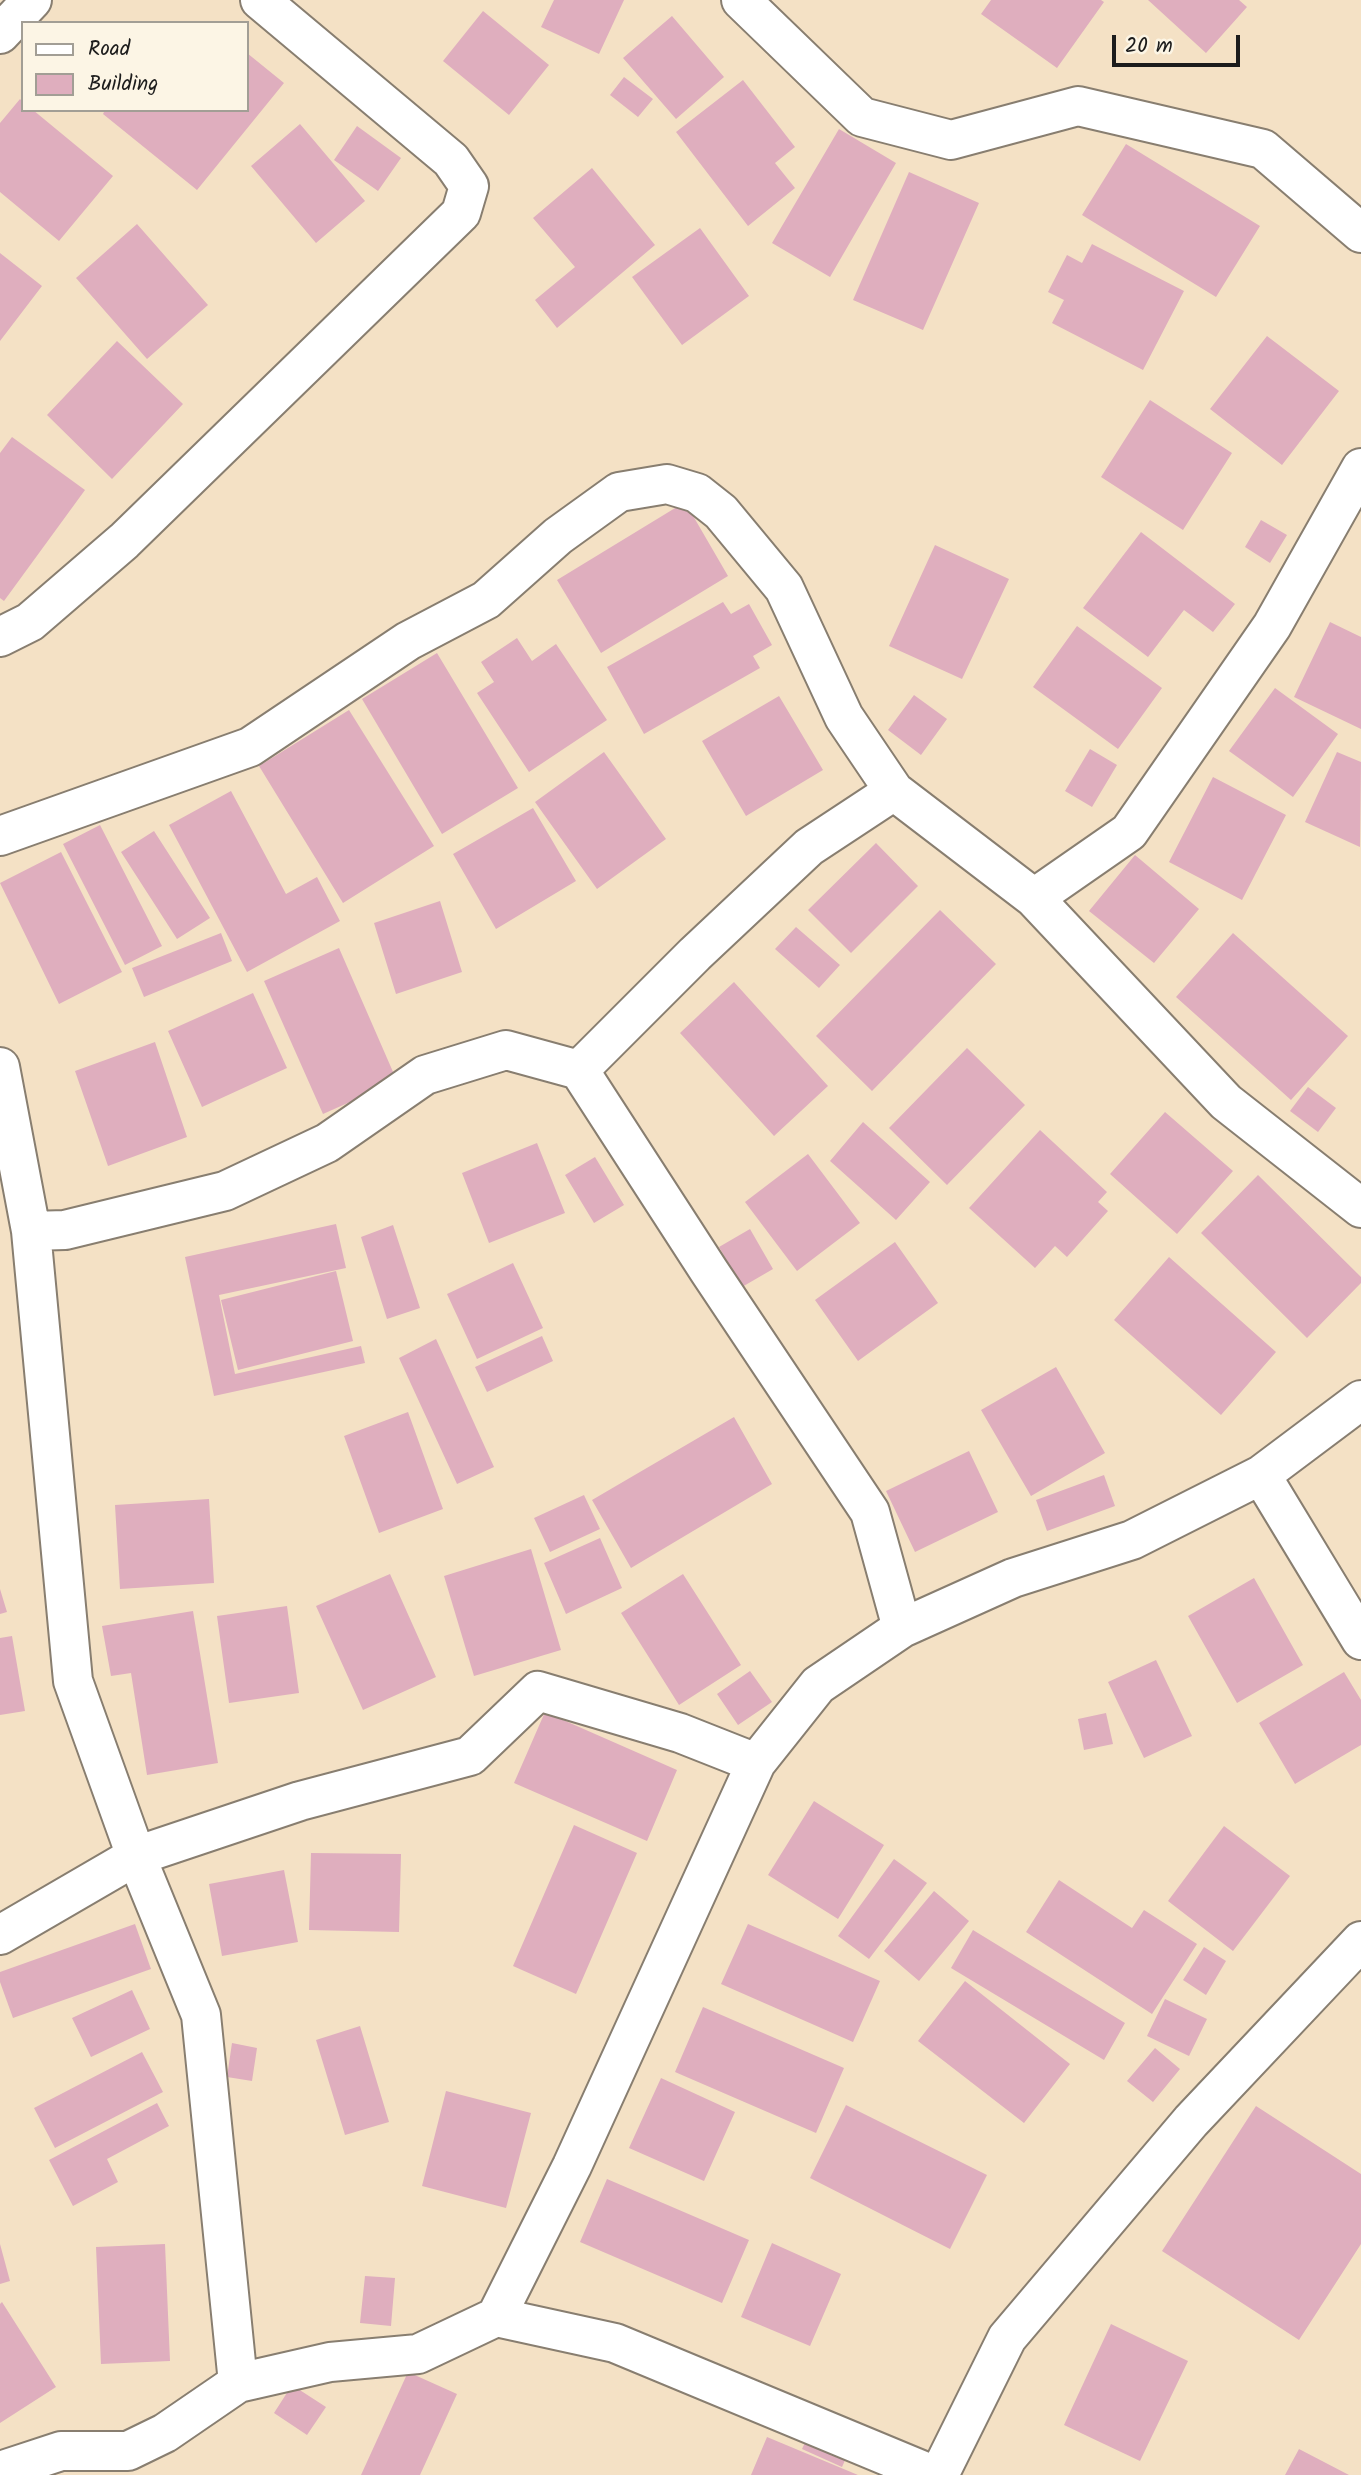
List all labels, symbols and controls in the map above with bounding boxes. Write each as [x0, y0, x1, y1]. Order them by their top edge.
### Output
legend [21, 21, 248, 112]
scale bar [1116, 21, 1244, 65]
text: 20 m [1125, 30, 1173, 63]
text: Road [88, 33, 130, 66]
text: Building [88, 68, 158, 101]

